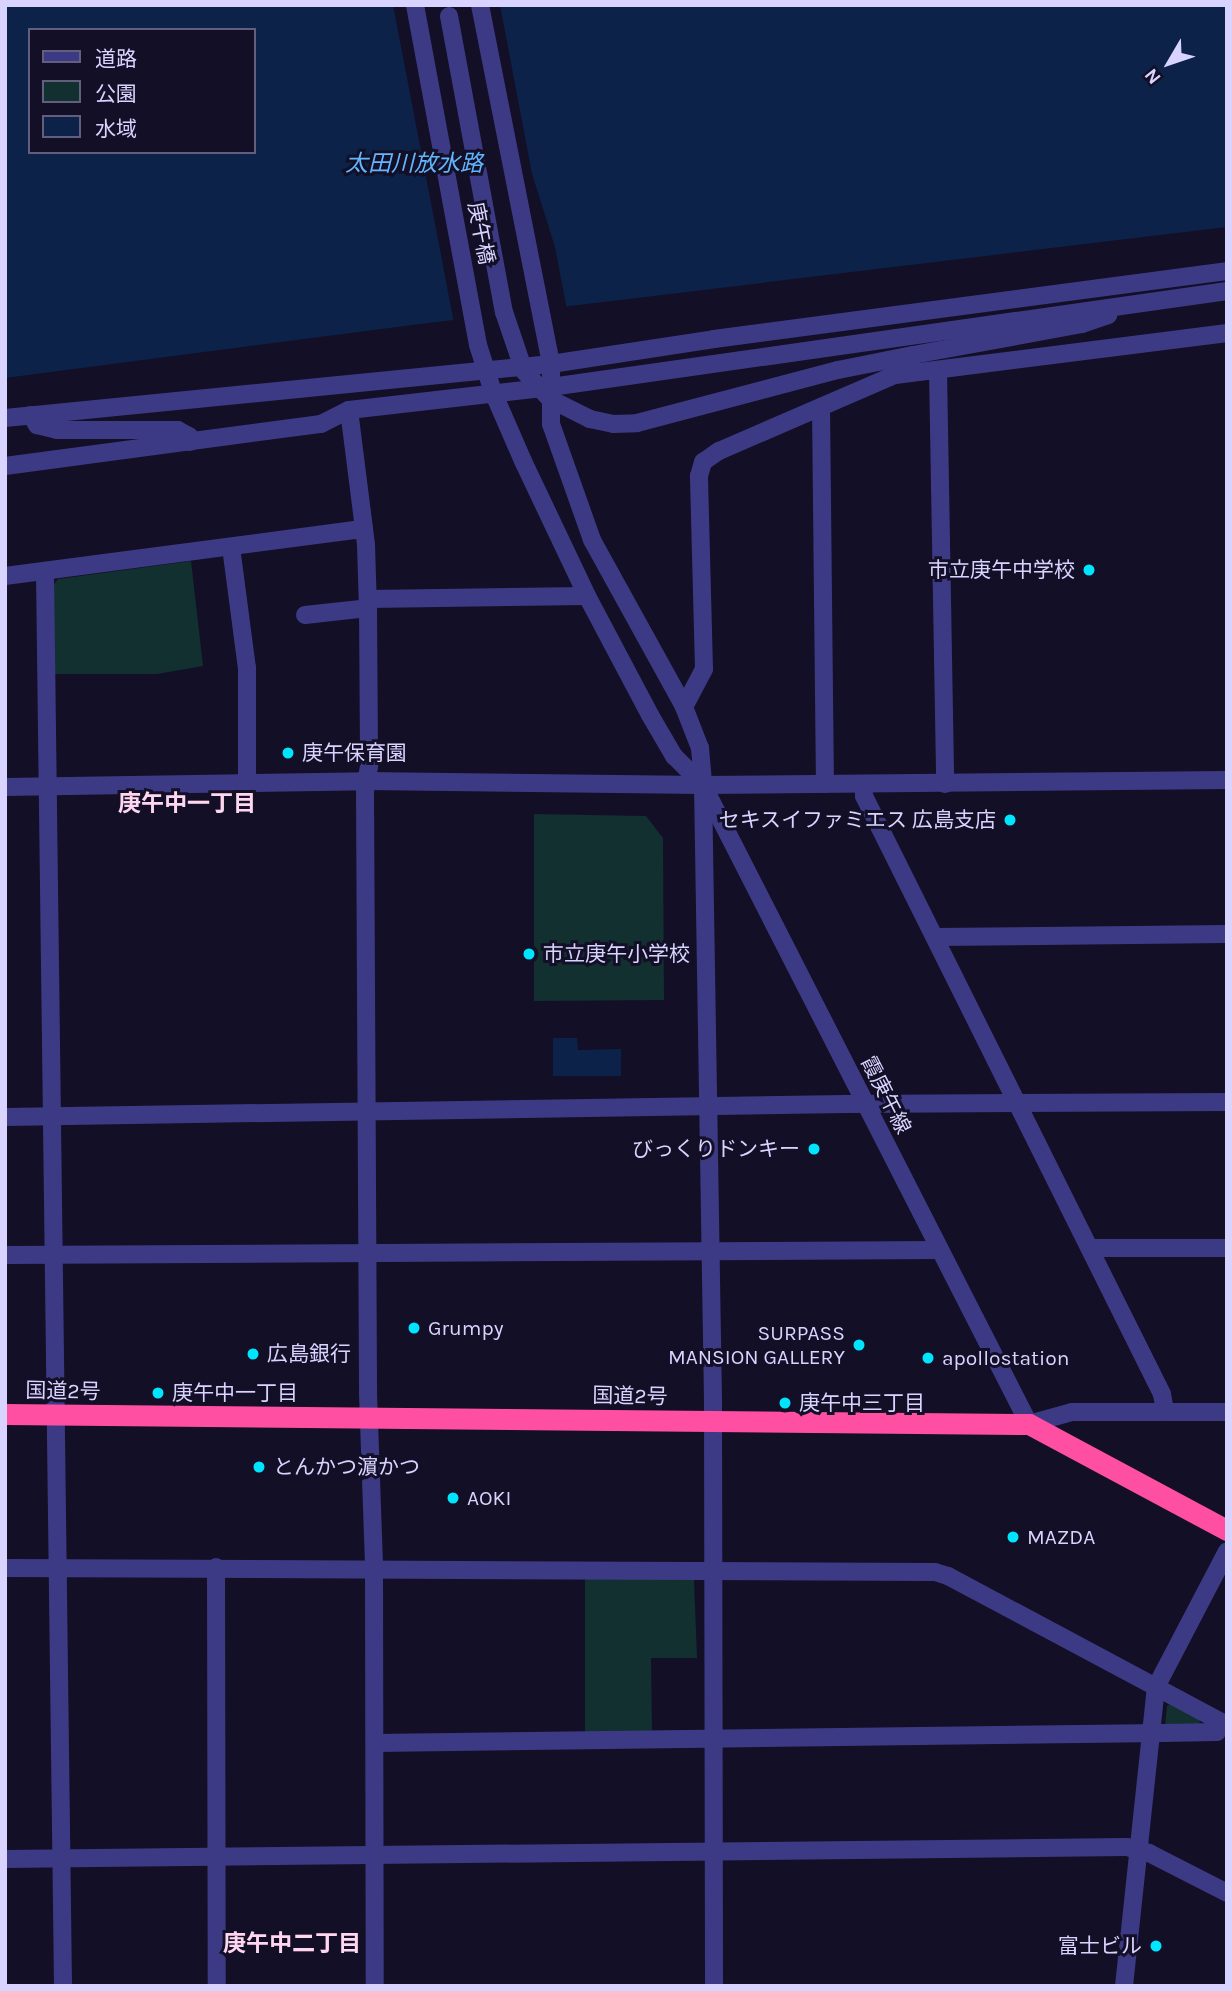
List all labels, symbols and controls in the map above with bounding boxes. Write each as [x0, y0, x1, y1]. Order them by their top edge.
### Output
legend [28, 28, 256, 154]
north arrow [1134, 28, 1204, 98]
text: 道路 [95, 47, 137, 71]
text: N [1140, 64, 1166, 88]
text: 公園 [95, 82, 137, 106]
text: 水域 [95, 117, 137, 141]
water label: 太田川放水路 [345, 150, 483, 178]
street label: 庚午橋 [463, 200, 499, 266]
place label: 市立庚午中学校 [928, 557, 1075, 583]
marker: 市立庚午中学校 [1081, 562, 1097, 578]
place label: 庚午保育園 [302, 740, 407, 766]
marker: 庚午保育園 [280, 745, 296, 761]
district label: 庚午中一丁目 [118, 790, 256, 818]
place label: セキスイファミエス 広島支店 [718, 807, 996, 833]
marker: セキスイファミエス 広島支店 [1002, 812, 1018, 828]
place label: 市立庚午小学校 [543, 941, 690, 967]
marker: 市立庚午小学校 [521, 946, 537, 962]
street label: 霞庚午線 [856, 1052, 916, 1138]
place label: びっくりドンキー [632, 1136, 800, 1162]
marker: びっくりドンキー [806, 1141, 822, 1157]
place label: Grumpy [428, 1315, 504, 1341]
marker: Grumpy [406, 1320, 422, 1336]
place label: SURPASS MANSION GALLERY [668, 1320, 845, 1370]
marker: SURPASS MANSION GALLERY [851, 1337, 867, 1353]
place label: 広島銀行 [267, 1341, 351, 1367]
place label: apollostation [942, 1345, 1069, 1371]
marker: 広島銀行 [245, 1346, 261, 1362]
marker: apollostation [920, 1350, 936, 1366]
street label: 国道2号 [25, 1378, 101, 1404]
place label: 庚午中一丁目 [172, 1380, 298, 1406]
street label: 国道2号 [592, 1383, 668, 1409]
marker: 庚午中一丁目 [150, 1385, 166, 1401]
place label: 庚午中三丁目 [799, 1390, 925, 1416]
marker: 庚午中三丁目 [777, 1395, 793, 1411]
place label: とんかつ濵かつ [273, 1454, 420, 1480]
marker: とんかつ濵かつ [251, 1459, 267, 1475]
place label: AOKI [467, 1485, 511, 1511]
marker: AOKI [445, 1490, 461, 1506]
place label: MAZDA [1027, 1524, 1095, 1550]
marker: MAZDA [1005, 1529, 1021, 1545]
district label: 庚午中二丁目 [223, 1930, 361, 1958]
place label: 富士ビル [1058, 1933, 1142, 1959]
marker: 富士ビル [1148, 1938, 1164, 1954]

